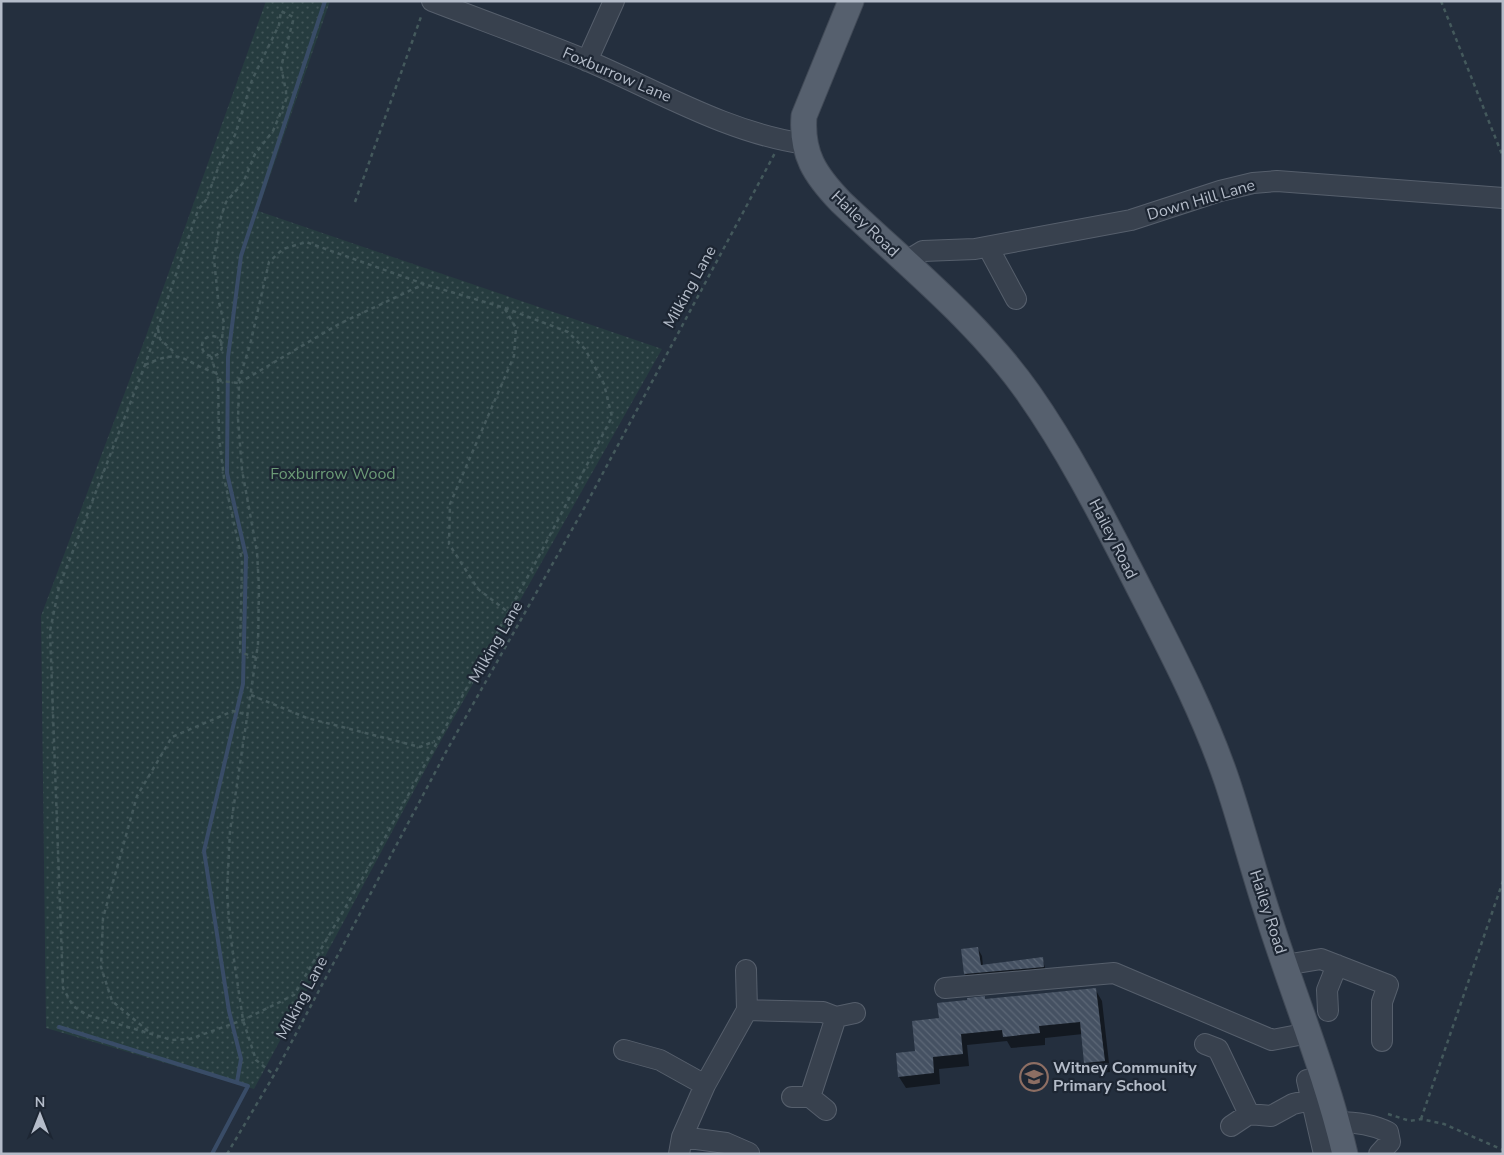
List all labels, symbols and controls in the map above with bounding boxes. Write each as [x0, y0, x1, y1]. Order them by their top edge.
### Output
street label: Foxburrow Lane [559, 42, 675, 108]
street label: Down Hill Lane [1144, 174, 1258, 226]
street label: Hailey Road [826, 186, 904, 262]
street label: Milking Lane [658, 242, 722, 332]
park label: Foxburrow Wood [270, 463, 396, 485]
street label: Hailey Road [1083, 495, 1143, 583]
street label: Milking Lane [464, 597, 528, 687]
street label: Hailey Road [1244, 867, 1292, 957]
street label: Milking Lane [271, 953, 333, 1043]
place label: Witney Community Primary School [1053, 1057, 1197, 1097]
school or university icon: Witney Community Primary School [1019, 1062, 1049, 1092]
north arrow [15, 1090, 65, 1140]
text: N [35, 1093, 45, 1112]

